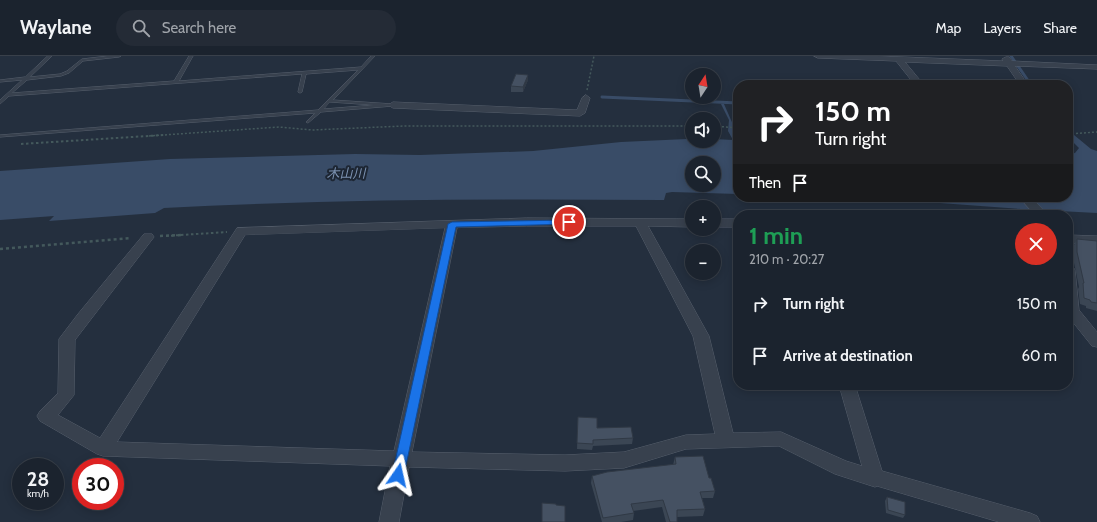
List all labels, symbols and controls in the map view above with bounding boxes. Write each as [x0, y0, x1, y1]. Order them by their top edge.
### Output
search box [116, 10, 396, 46]
text: Waylane [20, 16, 92, 39]
icon: search [130, 17, 152, 39]
text: Search here [162, 19, 236, 37]
text: Map [936, 19, 961, 37]
text: Layers [983, 19, 1021, 37]
text: Share [1043, 19, 1077, 37]
north arrow [685, 68, 721, 104]
map controls [685, 68, 721, 280]
text: 150 m [815, 94, 891, 128]
icon: right [749, 96, 801, 148]
button: sound [685, 112, 721, 148]
text: Turn right [815, 128, 886, 150]
button: search [685, 156, 721, 192]
water label: 木山川 [326, 165, 368, 181]
icon: arrive [789, 172, 811, 194]
text: Then [749, 174, 781, 192]
button: + [685, 200, 721, 236]
pin [552, 205, 586, 239]
icon: arrive [558, 211, 580, 233]
text: 1 min [749, 221, 803, 250]
button: close [1015, 223, 1057, 265]
button: − [685, 244, 721, 280]
text: 210 m · 20:27 [749, 251, 824, 267]
icon: right [749, 293, 771, 315]
text: Turn right [783, 295, 844, 313]
text: 150 m [1017, 295, 1057, 313]
icon: arrive [749, 345, 771, 367]
text: Arrive at destination [783, 347, 913, 365]
text: 60 m [1021, 347, 1057, 365]
position arrow [377, 454, 419, 496]
speed limit sign: 30 [72, 458, 124, 510]
text: 28 [27, 467, 49, 491]
text: km/h [27, 487, 49, 500]

